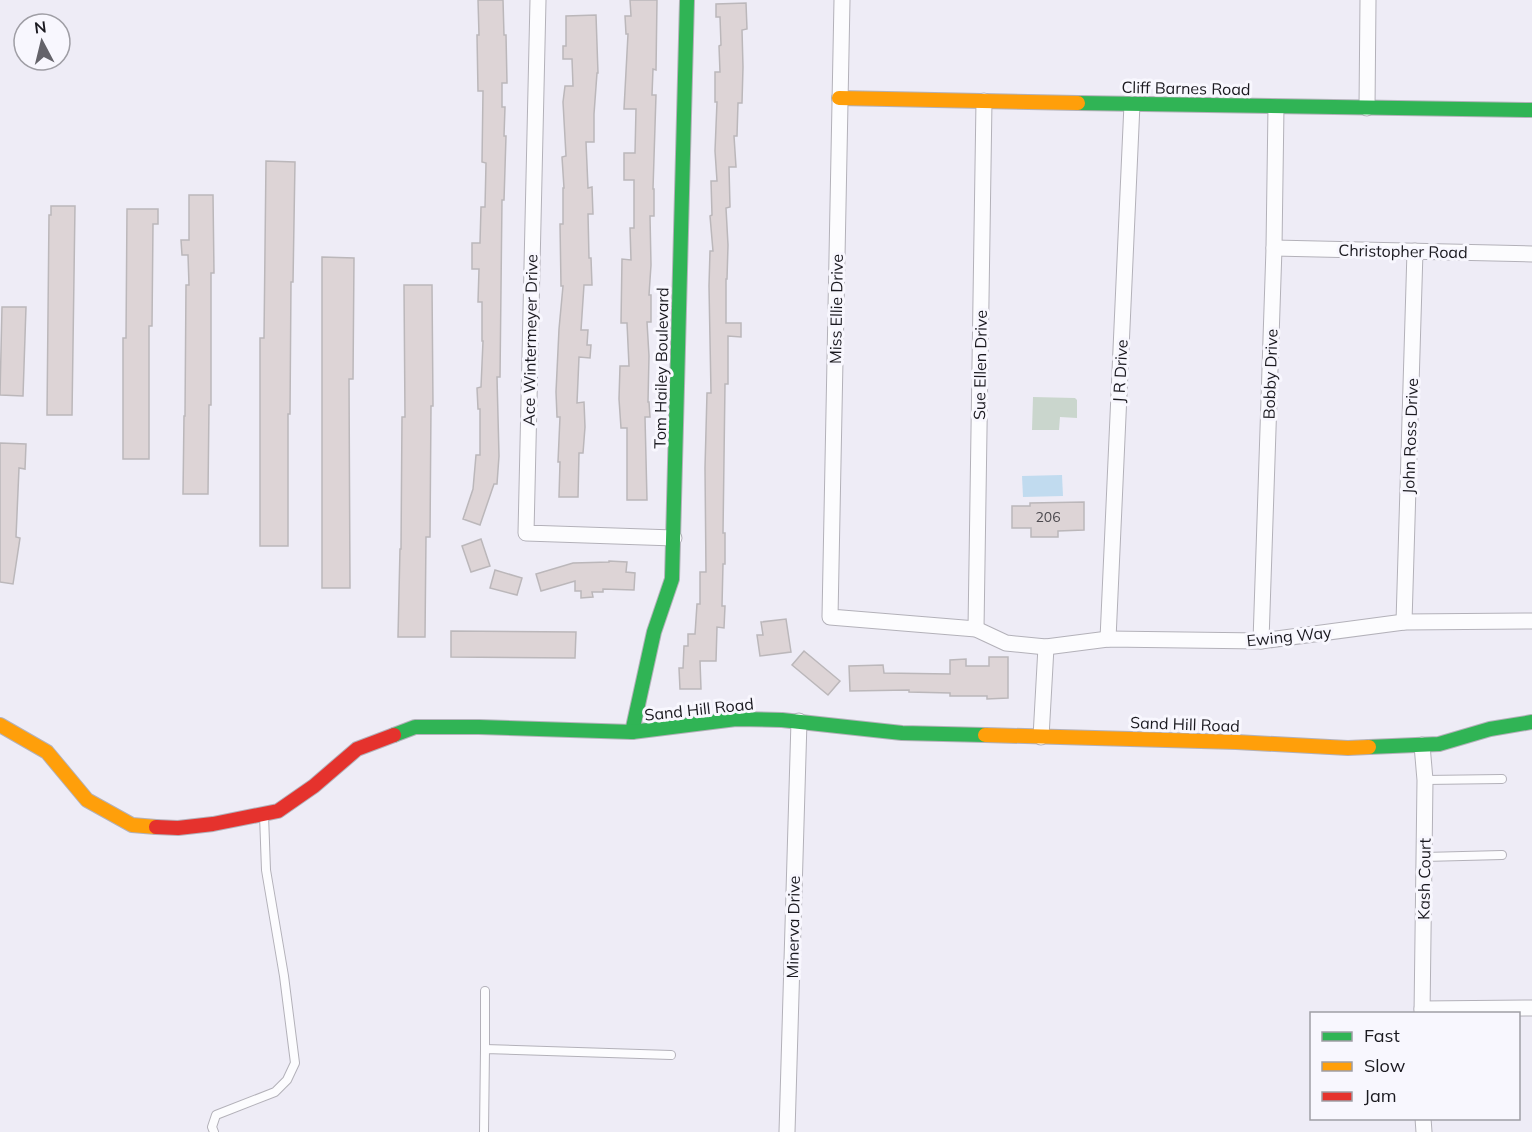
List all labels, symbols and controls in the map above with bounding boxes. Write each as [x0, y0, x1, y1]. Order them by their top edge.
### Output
north arrow [12, 12, 72, 72]
text: N [33, 16, 47, 38]
street label: Cliff Barnes Road [1121, 77, 1251, 99]
street label: Christopher Road [1338, 240, 1468, 262]
street label: Ace Wintermeyer Drive [519, 254, 541, 426]
street label: Miss Ellie Drive [825, 254, 847, 364]
street label: Tom Hailey Boulevard [650, 287, 672, 449]
street label: Sue Ellen Drive [969, 310, 991, 420]
street label: Bobby Drive [1258, 328, 1282, 420]
street label: J R Drive [1108, 339, 1132, 403]
street label: John Ross Drive [1398, 378, 1422, 494]
house number: 206 [1035, 508, 1061, 526]
street label: Ewing Way [1246, 622, 1333, 650]
street label: Sand Hill Road [643, 693, 755, 725]
street label: Sand Hill Road [1130, 712, 1240, 736]
street label: Kash Court [1413, 838, 1435, 920]
street label: Minerva Drive [782, 875, 804, 979]
legend [1310, 1012, 1520, 1120]
text: Fast [1364, 1024, 1400, 1047]
text: Slow [1364, 1054, 1406, 1077]
text: Jam [1364, 1084, 1397, 1107]

